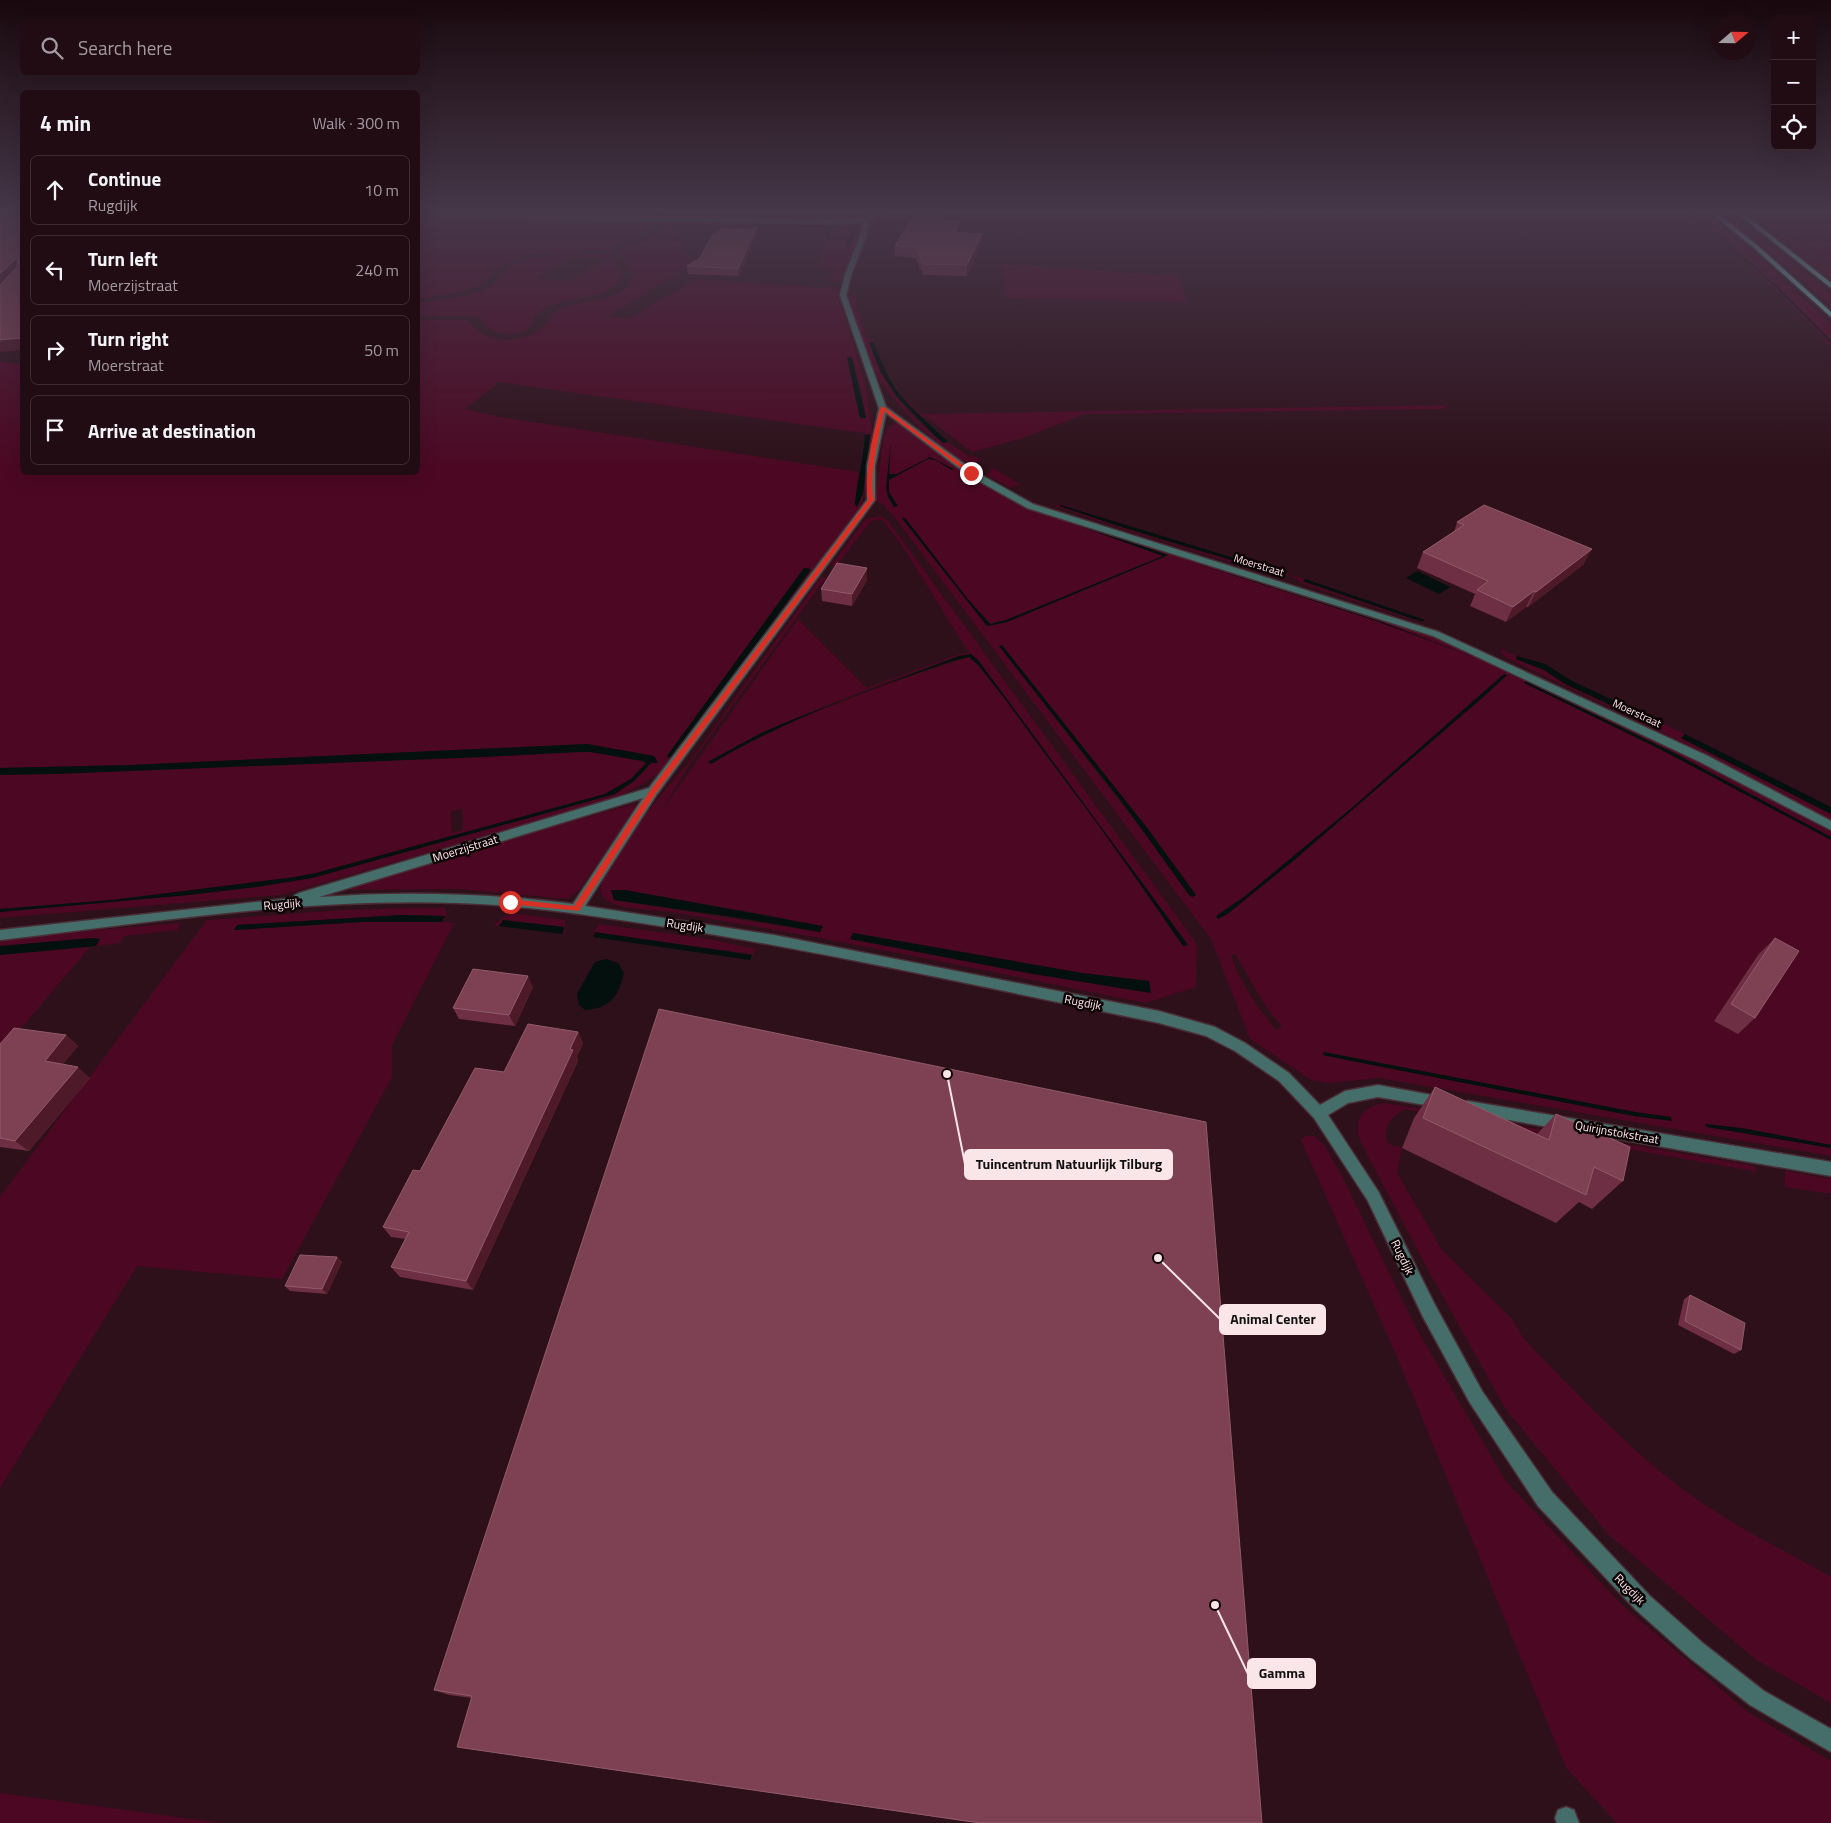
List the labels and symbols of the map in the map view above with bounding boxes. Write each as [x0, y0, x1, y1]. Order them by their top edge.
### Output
north arrow [1711, 15, 1756, 60]
route end [960, 462, 983, 485]
street label: Moerstraat [1232, 550, 1286, 580]
street label: Moerstraat [1610, 695, 1664, 731]
street label: Moerzijstraat [430, 829, 501, 867]
route start [499, 891, 522, 914]
street label: Rugdijk [263, 893, 302, 915]
street label: Rugdijk [665, 913, 705, 937]
street label: Rugdijk [1063, 989, 1103, 1015]
street label: Quirijnstokstraat [1574, 1115, 1661, 1149]
callout: Tuincentrum Natuurlijk Tilburg [965, 1150, 1172, 1179]
text: Tuincentrum Natuurlijk Tilburg [976, 1153, 1163, 1174]
street label: Rugdijk [1386, 1236, 1420, 1278]
callout: Animal Center [1220, 1305, 1325, 1334]
text: Animal Center [1230, 1308, 1316, 1329]
street label: Rugdijk [1610, 1569, 1650, 1609]
callout: Gamma [1248, 1659, 1315, 1688]
text: Gamma [1259, 1662, 1305, 1683]

